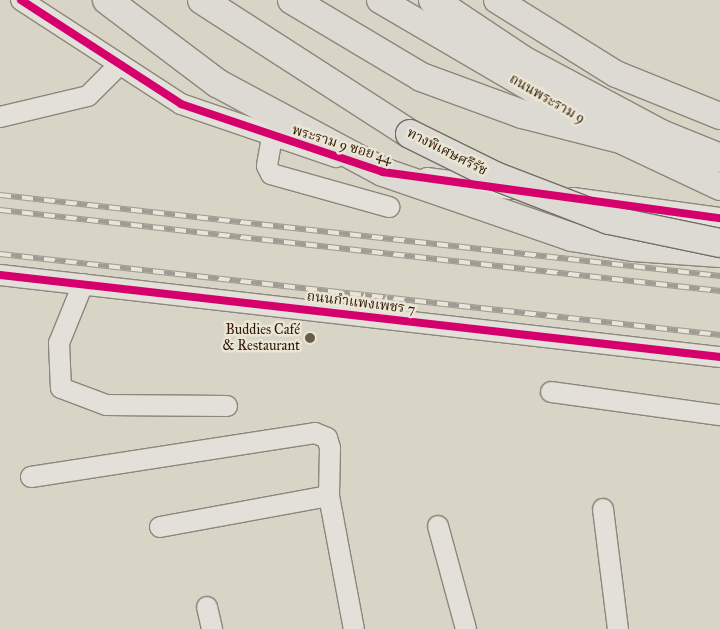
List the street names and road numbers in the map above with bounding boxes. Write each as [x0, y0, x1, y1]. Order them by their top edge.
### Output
street label: ถนนพระราม 9 [506, 71, 588, 127]
street label: พระราม 9 ซอย 44 [290, 122, 394, 168]
street label: ทางพิเศษศรีรัช [404, 125, 490, 179]
street label: ถนนกำแพงเพชร 7 [306, 288, 416, 318]

